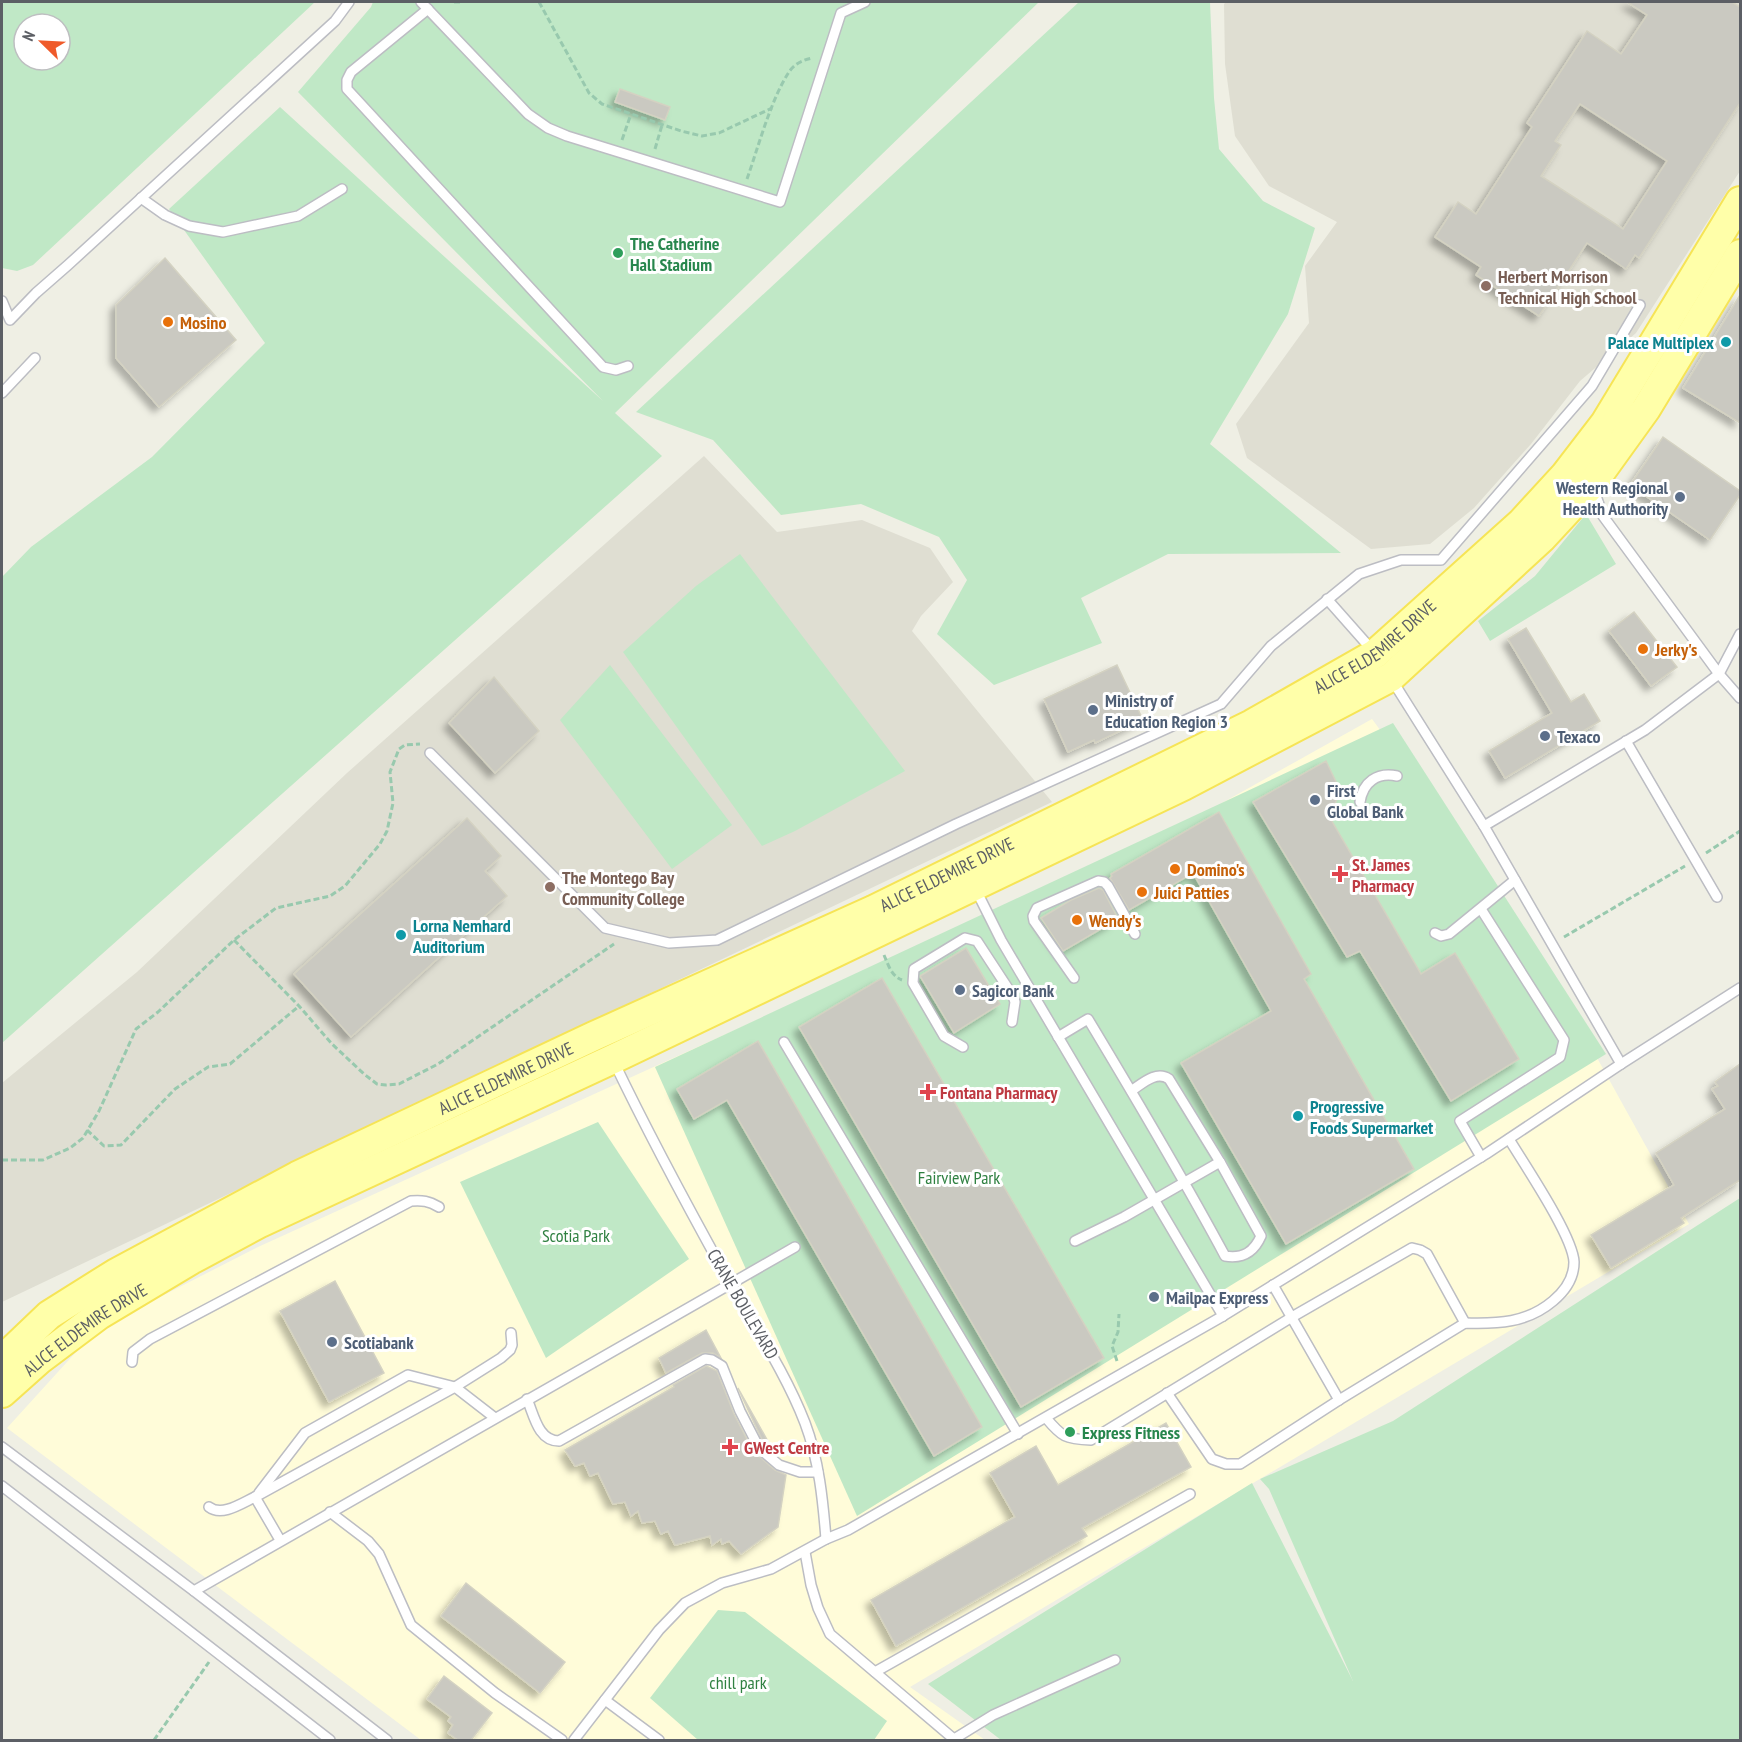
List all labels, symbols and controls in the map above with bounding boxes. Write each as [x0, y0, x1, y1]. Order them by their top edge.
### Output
north arrow [12, 12, 72, 72]
text: N [17, 28, 39, 44]
place label: The Catherine Hall Stadium [630, 232, 720, 276]
marker: The Catherine Hall Stadium [611, 246, 625, 260]
place label: Herbert Morrison Technical High School [1498, 265, 1637, 309]
marker: Herbert Morrison Technical High School [1479, 279, 1493, 293]
place label: Mosino [180, 311, 226, 334]
marker: Mosino [161, 315, 175, 329]
place label: Palace Multiplex [1608, 331, 1714, 354]
marker: Palace Multiplex [1719, 335, 1733, 349]
place label: Western Regional Health Authority [1555, 476, 1669, 520]
marker: Western Regional Health Authority [1673, 490, 1687, 504]
street label: ALICE ELDEMIRE DRIVE [1309, 594, 1440, 698]
place label: Jerky's [1654, 638, 1697, 661]
marker: Jerky's [1636, 642, 1650, 656]
place label: Ministry of Education Region 3 [1105, 689, 1228, 733]
marker: Ministry of Education Region 3 [1086, 703, 1100, 717]
place label: Texaco [1557, 725, 1600, 748]
marker: Texaco [1538, 729, 1552, 743]
place label: First Global Bank [1327, 779, 1404, 823]
marker: First Global Bank [1308, 793, 1322, 807]
street label: ALICE ELDEMIRE DRIVE [876, 831, 1018, 916]
place label: St. James Pharmacy [1352, 853, 1415, 897]
place label: Domino's [1187, 858, 1245, 881]
marker: Domino's [1168, 862, 1182, 876]
place label: The Montego Bay Community College [562, 866, 685, 910]
marker: St. James Pharmacy [1333, 867, 1347, 881]
marker: The Montego Bay Community College [543, 880, 557, 894]
place label: Juici Patties [1153, 881, 1229, 904]
marker: Juici Patties [1135, 885, 1149, 899]
place label: Wendy's [1088, 909, 1141, 932]
marker: Wendy's [1070, 913, 1084, 927]
place label: Lorna Nemhard Auditorium [412, 914, 511, 958]
marker: Lorna Nemhard Auditorium [394, 928, 408, 942]
place label: Sagicor Bank [972, 979, 1055, 1002]
marker: Sagicor Bank [953, 983, 967, 997]
street label: ALICE ELDEMIRE DRIVE [434, 1036, 577, 1119]
place label: Fontana Pharmacy [940, 1081, 1058, 1104]
marker: Fontana Pharmacy [921, 1085, 935, 1099]
place label: Progressive Foods Supermarket [1310, 1095, 1434, 1139]
marker: Progressive Foods Supermarket [1291, 1109, 1305, 1123]
park label: Fairview Park [918, 1166, 1000, 1189]
park label: Scotia Park [542, 1224, 610, 1247]
street label: CRANE BOULEVARD [702, 1245, 784, 1363]
street label: ALICE ELDEMIRE DRIVE [18, 1278, 151, 1381]
place label: Mailpac Express [1166, 1286, 1268, 1309]
marker: Mailpac Express [1147, 1290, 1161, 1304]
place label: Scotiabank [344, 1331, 414, 1354]
marker: Scotiabank [325, 1335, 339, 1349]
place label: Express Fitness [1082, 1421, 1180, 1444]
marker: Express Fitness [1063, 1425, 1077, 1439]
place label: GWest Centre [744, 1436, 830, 1459]
marker: GWest Centre [721, 1438, 739, 1456]
park label: chill park [709, 1671, 767, 1694]

